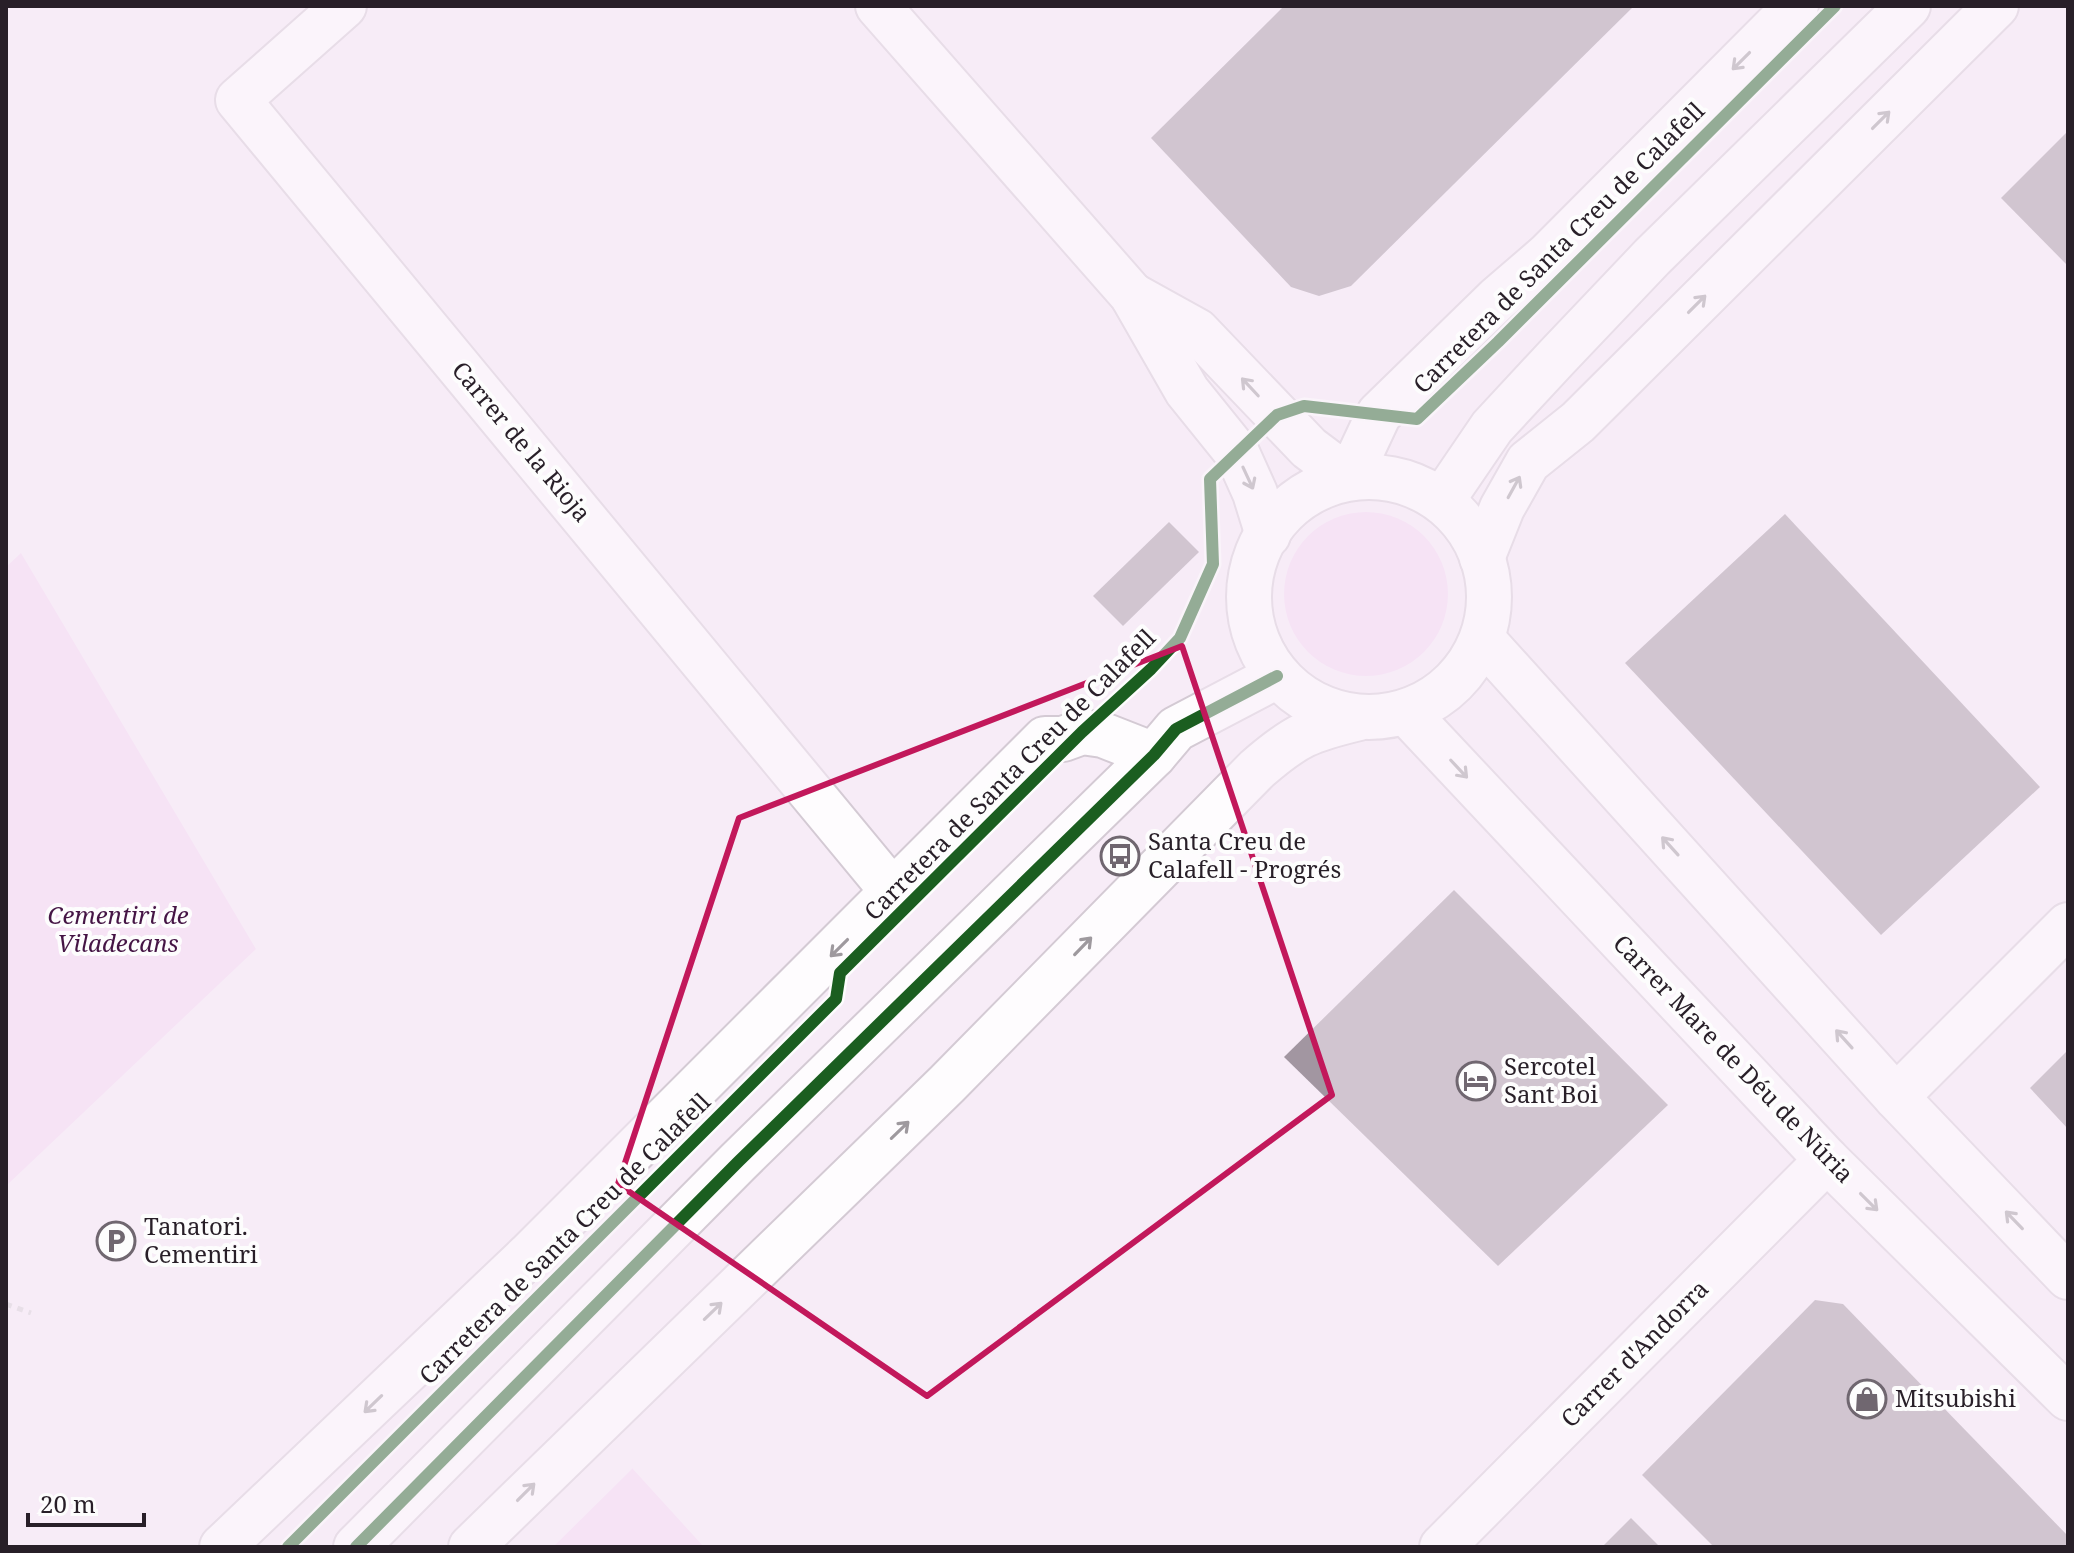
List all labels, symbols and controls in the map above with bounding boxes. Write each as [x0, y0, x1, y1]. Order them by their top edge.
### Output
one-way arrow [1732, 51, 1751, 70]
street label: Carretera de Santa Creu de Calafell [1405, 94, 1711, 400]
one-way arrow [1871, 111, 1891, 130]
one-way arrow [1687, 295, 1706, 314]
street label: Carrer de la Rioja [445, 354, 599, 528]
one-way arrow [1241, 378, 1260, 398]
one-way arrow [1241, 466, 1256, 490]
one-way arrow [1506, 476, 1522, 499]
street label: Carretera de Santa Creu de Calafell [856, 621, 1162, 927]
one-way arrow [1450, 759, 1468, 779]
place label: Santa Creu de Calafell - Progrés [1148, 824, 1341, 885]
bus stop icon: Santa Creu de Calafell - Progrés [1099, 835, 1141, 877]
one-way arrow [1661, 837, 1679, 857]
park label: Cementiri de Viladecans [47, 898, 189, 959]
street label: Carrer Mare de Déu de Núria [1607, 927, 1862, 1189]
one-way arrow [1073, 937, 1092, 956]
one-way arrow [829, 938, 849, 957]
one-way arrow [1836, 1030, 1854, 1050]
place label: Sercotel Sant Boi [1504, 1049, 1598, 1110]
hotel icon: Sercotel Sant Boi [1455, 1060, 1497, 1102]
street label: Carretera de Santa Creu de Calafell [411, 1085, 717, 1391]
one-way arrow [890, 1121, 909, 1140]
one-way arrow [1859, 1192, 1878, 1211]
place label: Tanatori. Cementiri [144, 1209, 258, 1270]
one-way arrow [2005, 1211, 2024, 1231]
parking icon: Tanatori. Cementiri [95, 1220, 137, 1262]
street label: Carrer d'Andorra [1553, 1272, 1715, 1434]
one-way arrow [703, 1302, 722, 1321]
shop icon: Mitsubishi [1846, 1378, 1888, 1420]
place label: Mitsubishi [1895, 1381, 2016, 1414]
one-way arrow [363, 1394, 383, 1413]
scale bar [28, 1477, 144, 1527]
one-way arrow [516, 1483, 535, 1502]
text: 20 m [40, 1487, 96, 1520]

